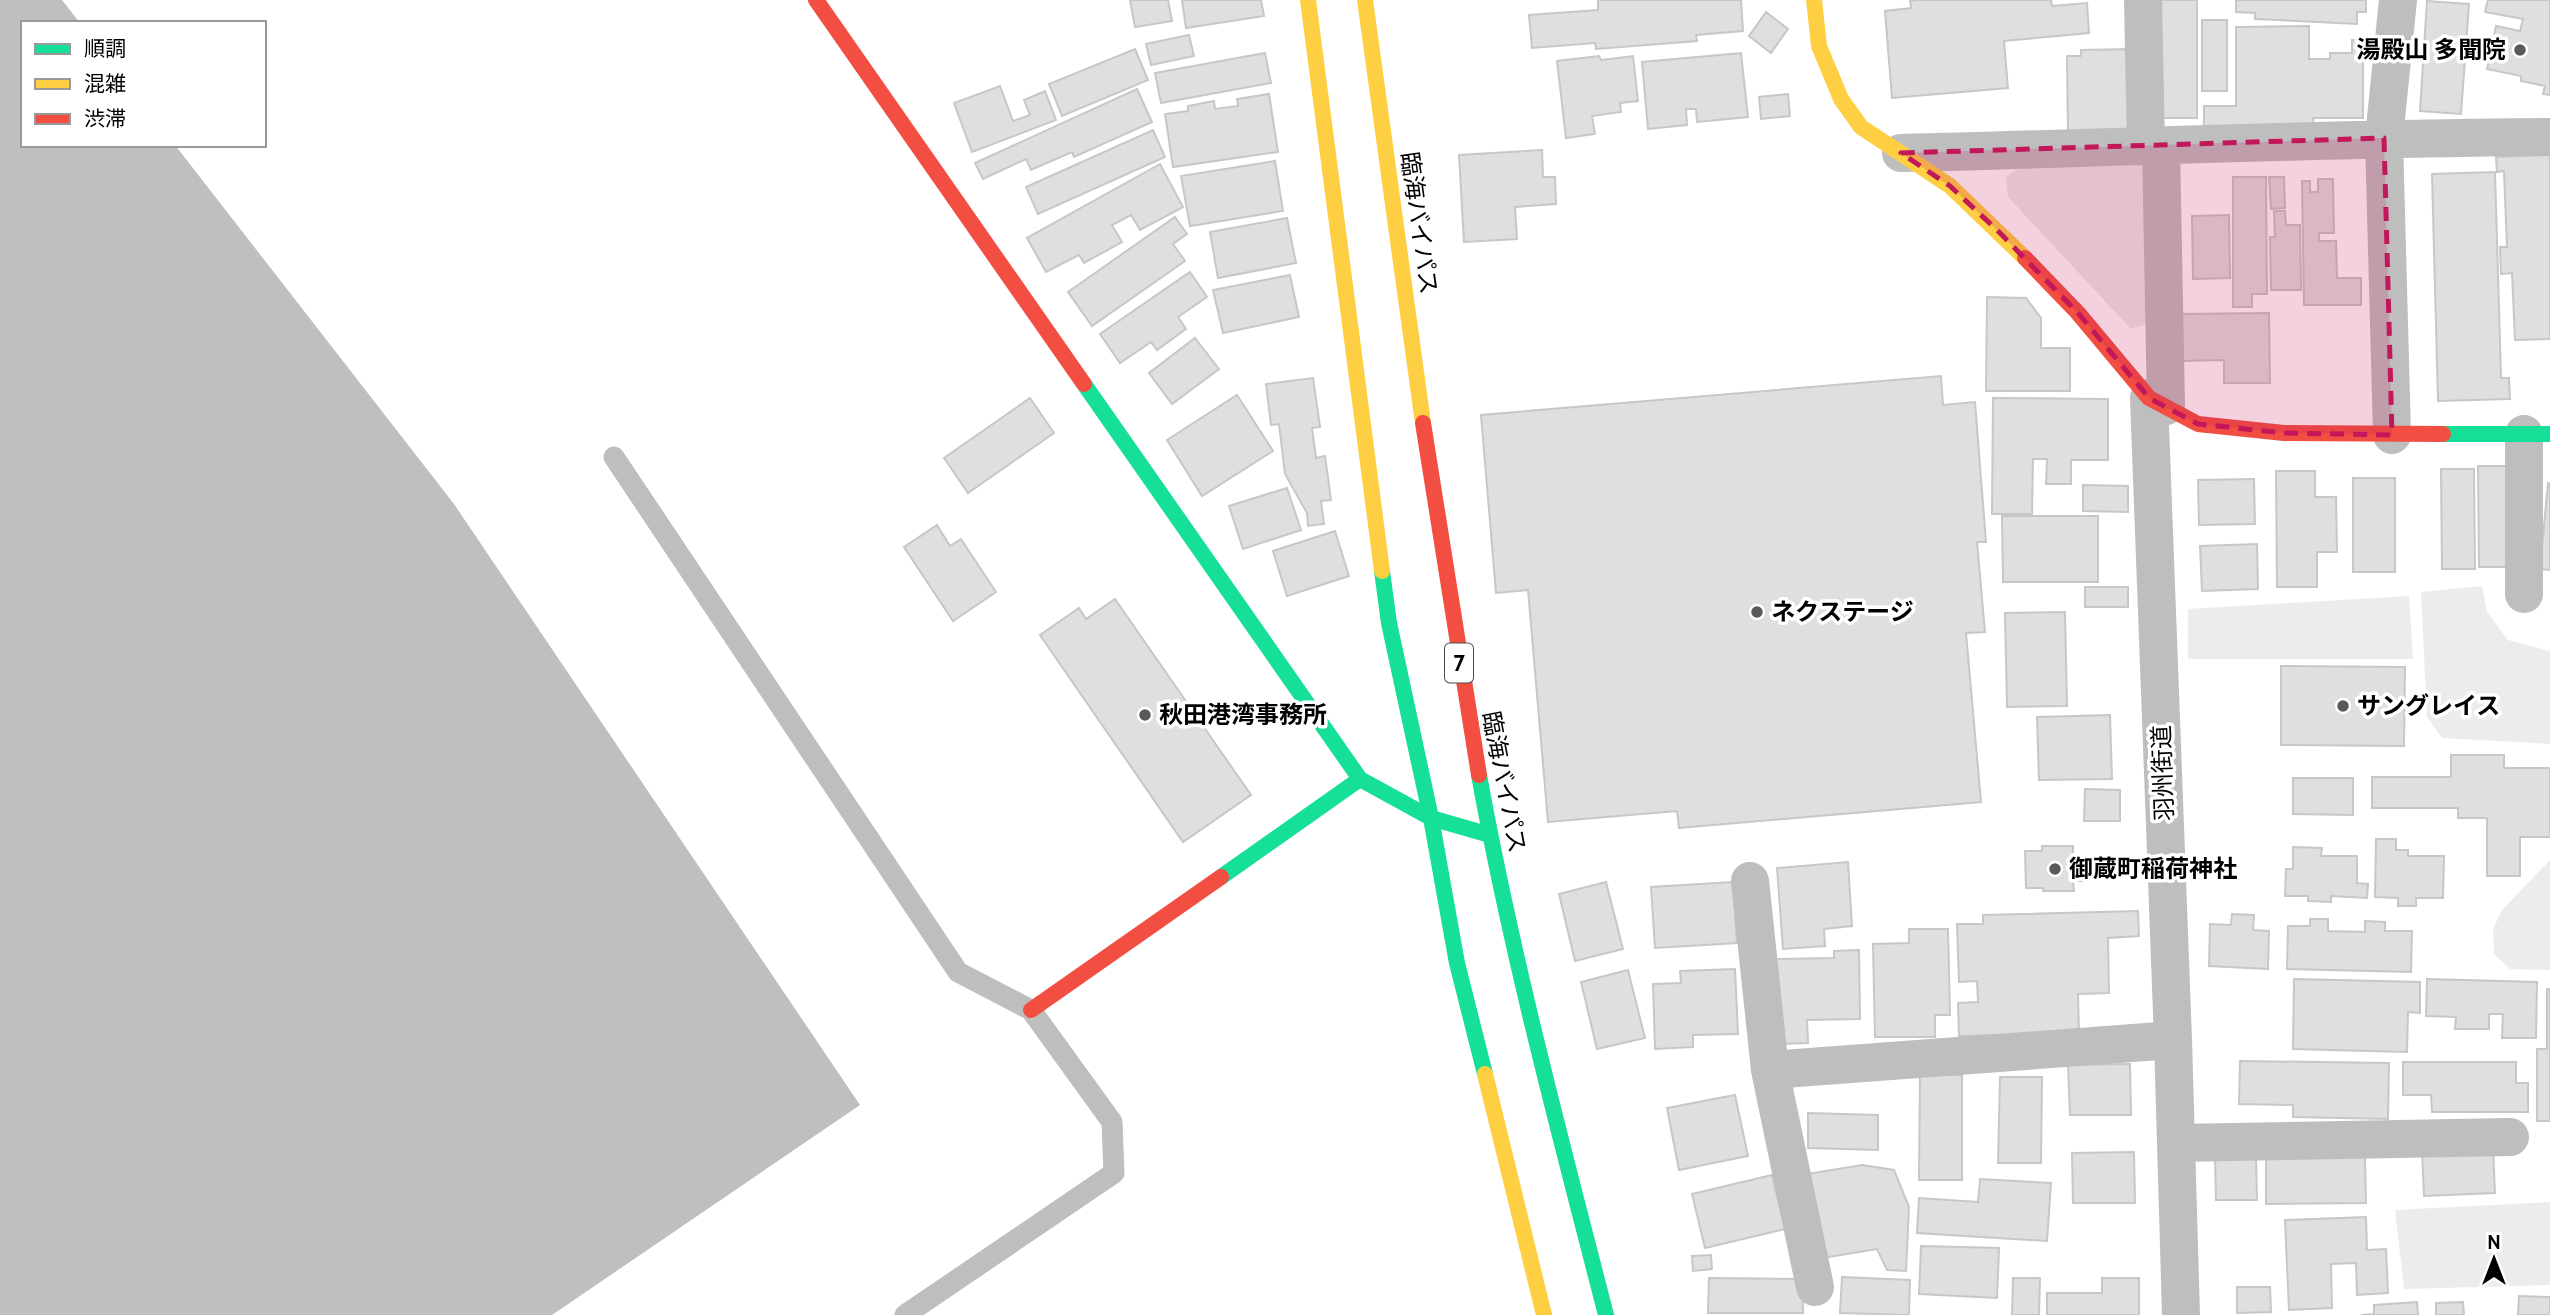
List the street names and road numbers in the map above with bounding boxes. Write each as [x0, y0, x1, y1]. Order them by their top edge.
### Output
street label: 臨海バイパス [1395, 150, 1444, 296]
road number: 7 [1445, 643, 1473, 682]
street label: 臨海バイパス [1477, 709, 1532, 855]
street label: 羽州街道 [2146, 725, 2179, 821]

